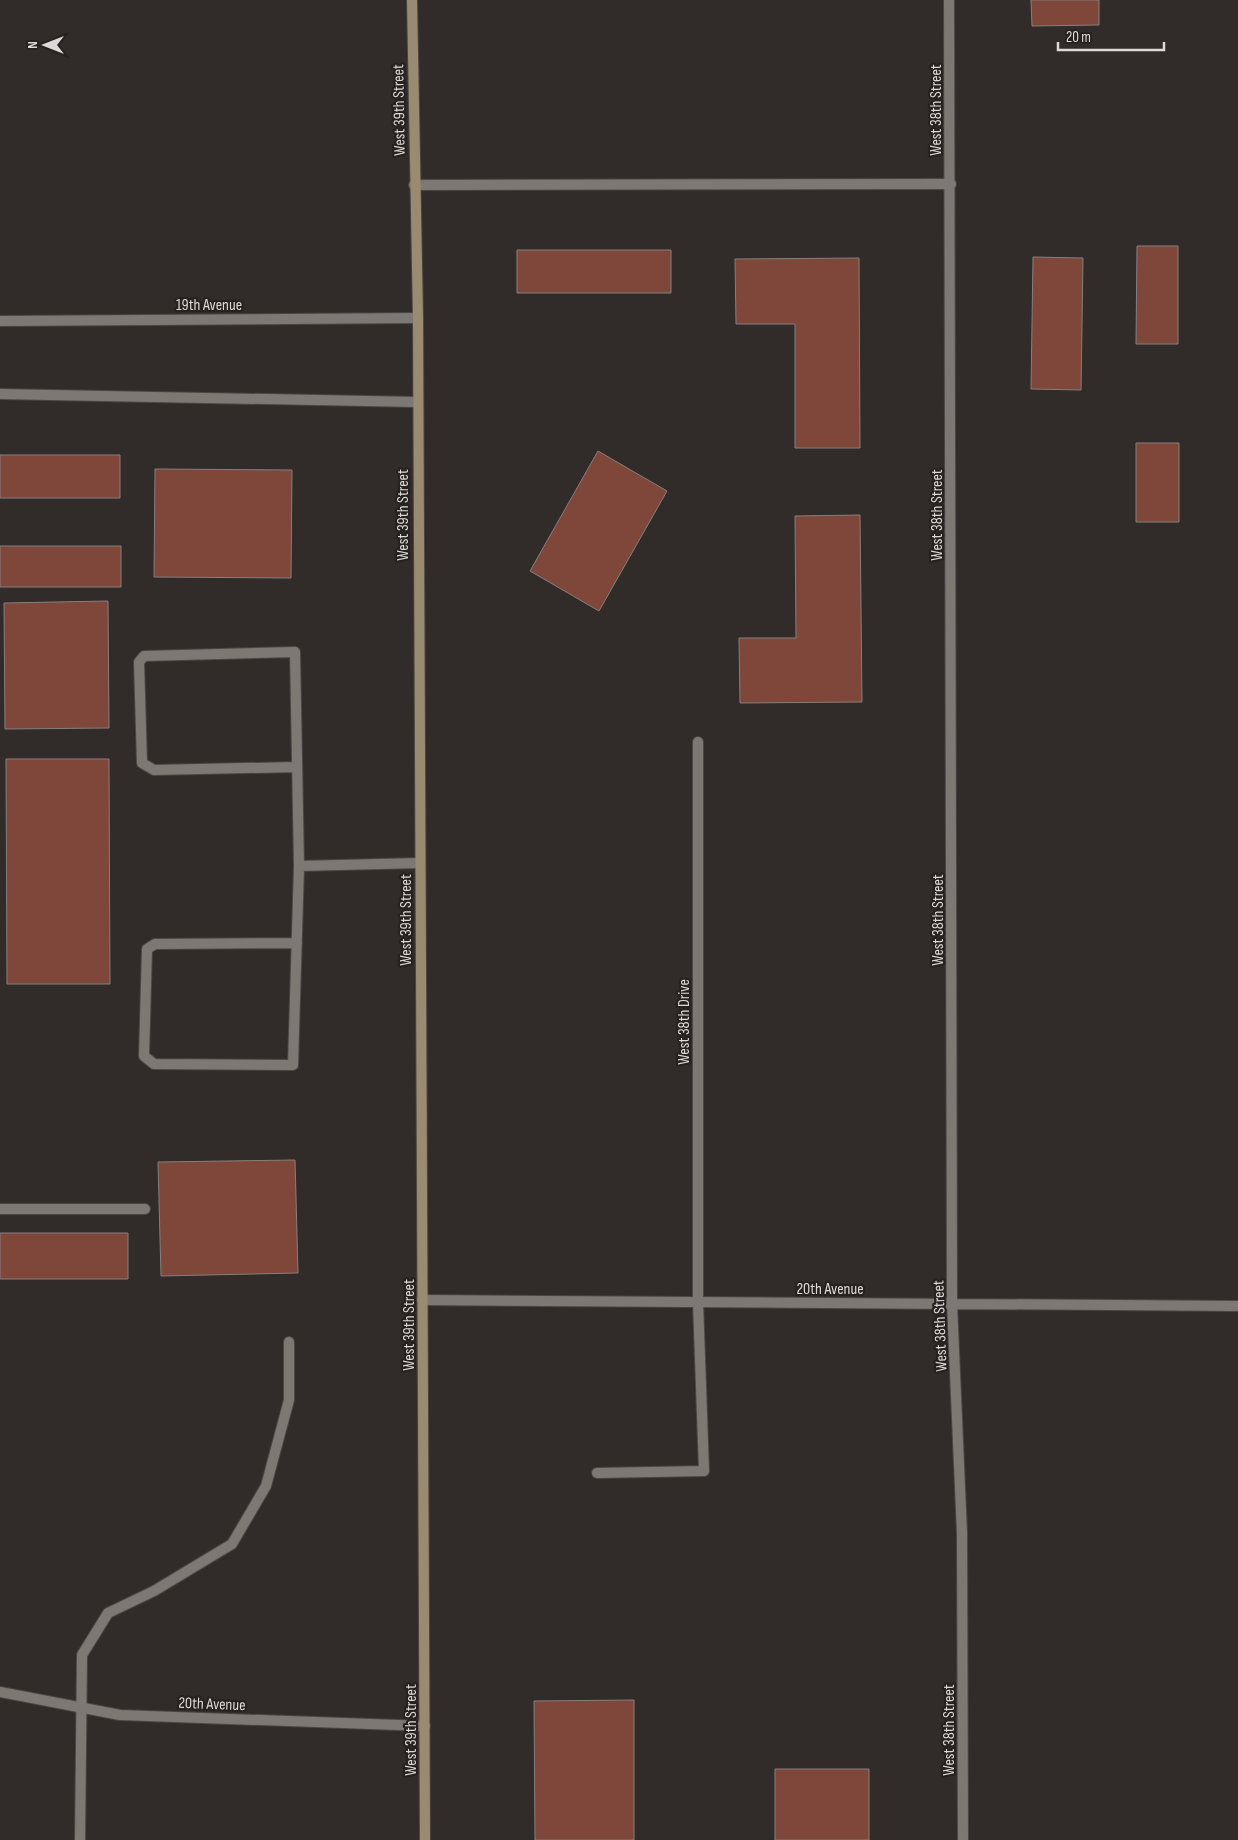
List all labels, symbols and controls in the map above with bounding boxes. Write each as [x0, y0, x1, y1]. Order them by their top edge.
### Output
north arrow [20, 20, 70, 70]
scale bar [1058, 20, 1164, 52]
text: 20 m [1066, 28, 1091, 47]
text: N [24, 41, 41, 49]
street label: West 39th Street [389, 64, 410, 156]
street label: West 38th Street [927, 64, 946, 156]
street label: 19th Avenue [176, 296, 242, 315]
street label: West 39th Street [394, 469, 413, 561]
street label: West 38th Street [928, 469, 947, 561]
street label: West 39th Street [397, 874, 416, 966]
street label: West 38th Street [929, 874, 948, 966]
street label: West 38th Drive [675, 979, 694, 1065]
street label: West 39th Street [400, 1279, 419, 1371]
street label: 20th Avenue [796, 1280, 864, 1299]
street label: West 38th Street [929, 1280, 952, 1372]
street label: West 39th Street [402, 1684, 421, 1776]
street label: West 38th Street [940, 1684, 959, 1776]
street label: 20th Avenue [178, 1694, 246, 1715]

